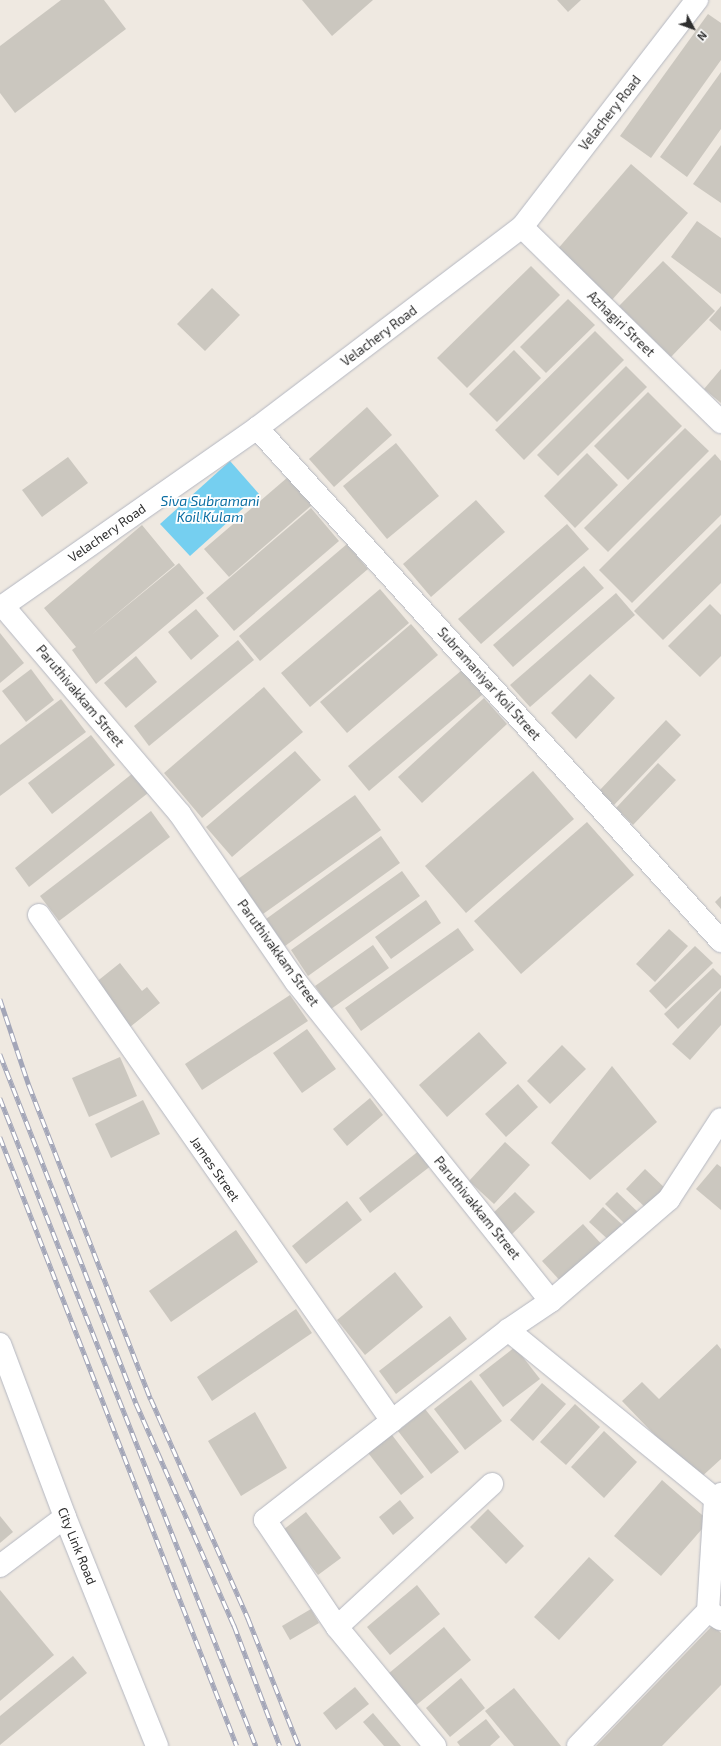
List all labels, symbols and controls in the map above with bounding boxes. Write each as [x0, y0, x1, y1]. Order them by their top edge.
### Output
north arrow [673, 8, 713, 48]
text: N [695, 29, 710, 43]
street label: Velachery Road [576, 72, 644, 154]
street label: Azhagiri Street [584, 288, 658, 360]
street label: Velachery Road [338, 302, 420, 370]
water label: Siva Subramani Koil Kulam [161, 493, 259, 526]
street label: Velachery Road [65, 500, 149, 566]
street label: Subramaniyar Koil Street [434, 624, 544, 744]
street label: Paruthivakkam Street [33, 642, 127, 750]
street label: Paruthivakkam Street [234, 897, 322, 1009]
street label: James Street [187, 1134, 243, 1204]
street label: Paruthivakkam Street [431, 1153, 523, 1263]
street label: City Link Road [54, 1505, 100, 1587]

